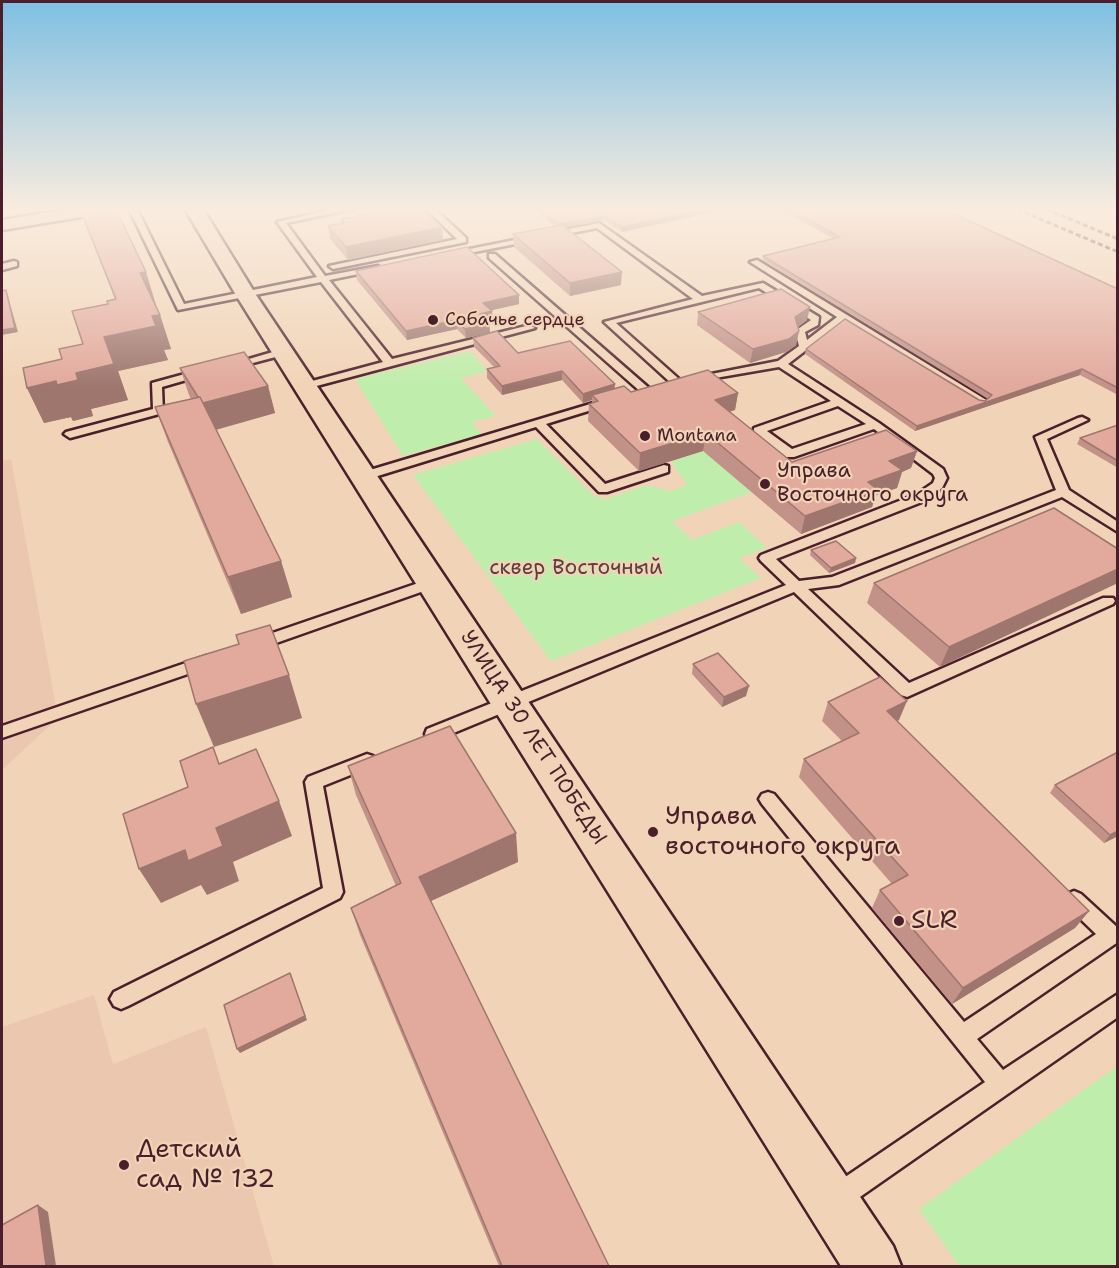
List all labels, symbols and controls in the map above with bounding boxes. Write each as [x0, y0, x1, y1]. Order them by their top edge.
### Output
place label: Собачье сердце [445, 309, 585, 331]
marker: Собачье сердце [426, 313, 440, 327]
place label: Montana [657, 425, 737, 447]
marker: Montana [638, 429, 652, 443]
place label: Управа Восточного округа [777, 459, 968, 509]
marker: Управа Восточного округа [758, 477, 772, 491]
park label: сквер Восточный [489, 556, 663, 582]
street label: УЛИЦА 30 ЛЕТ ПОБЕДЫ [454, 626, 612, 850]
place label: Управа восточного округа [665, 801, 900, 862]
marker: Управа восточного округа [646, 825, 660, 839]
place label: SLR [911, 905, 957, 937]
marker: SLR [892, 914, 906, 928]
place label: Детский сад № 132 [136, 1134, 275, 1196]
marker: Детский сад № 132 [117, 1158, 131, 1172]

